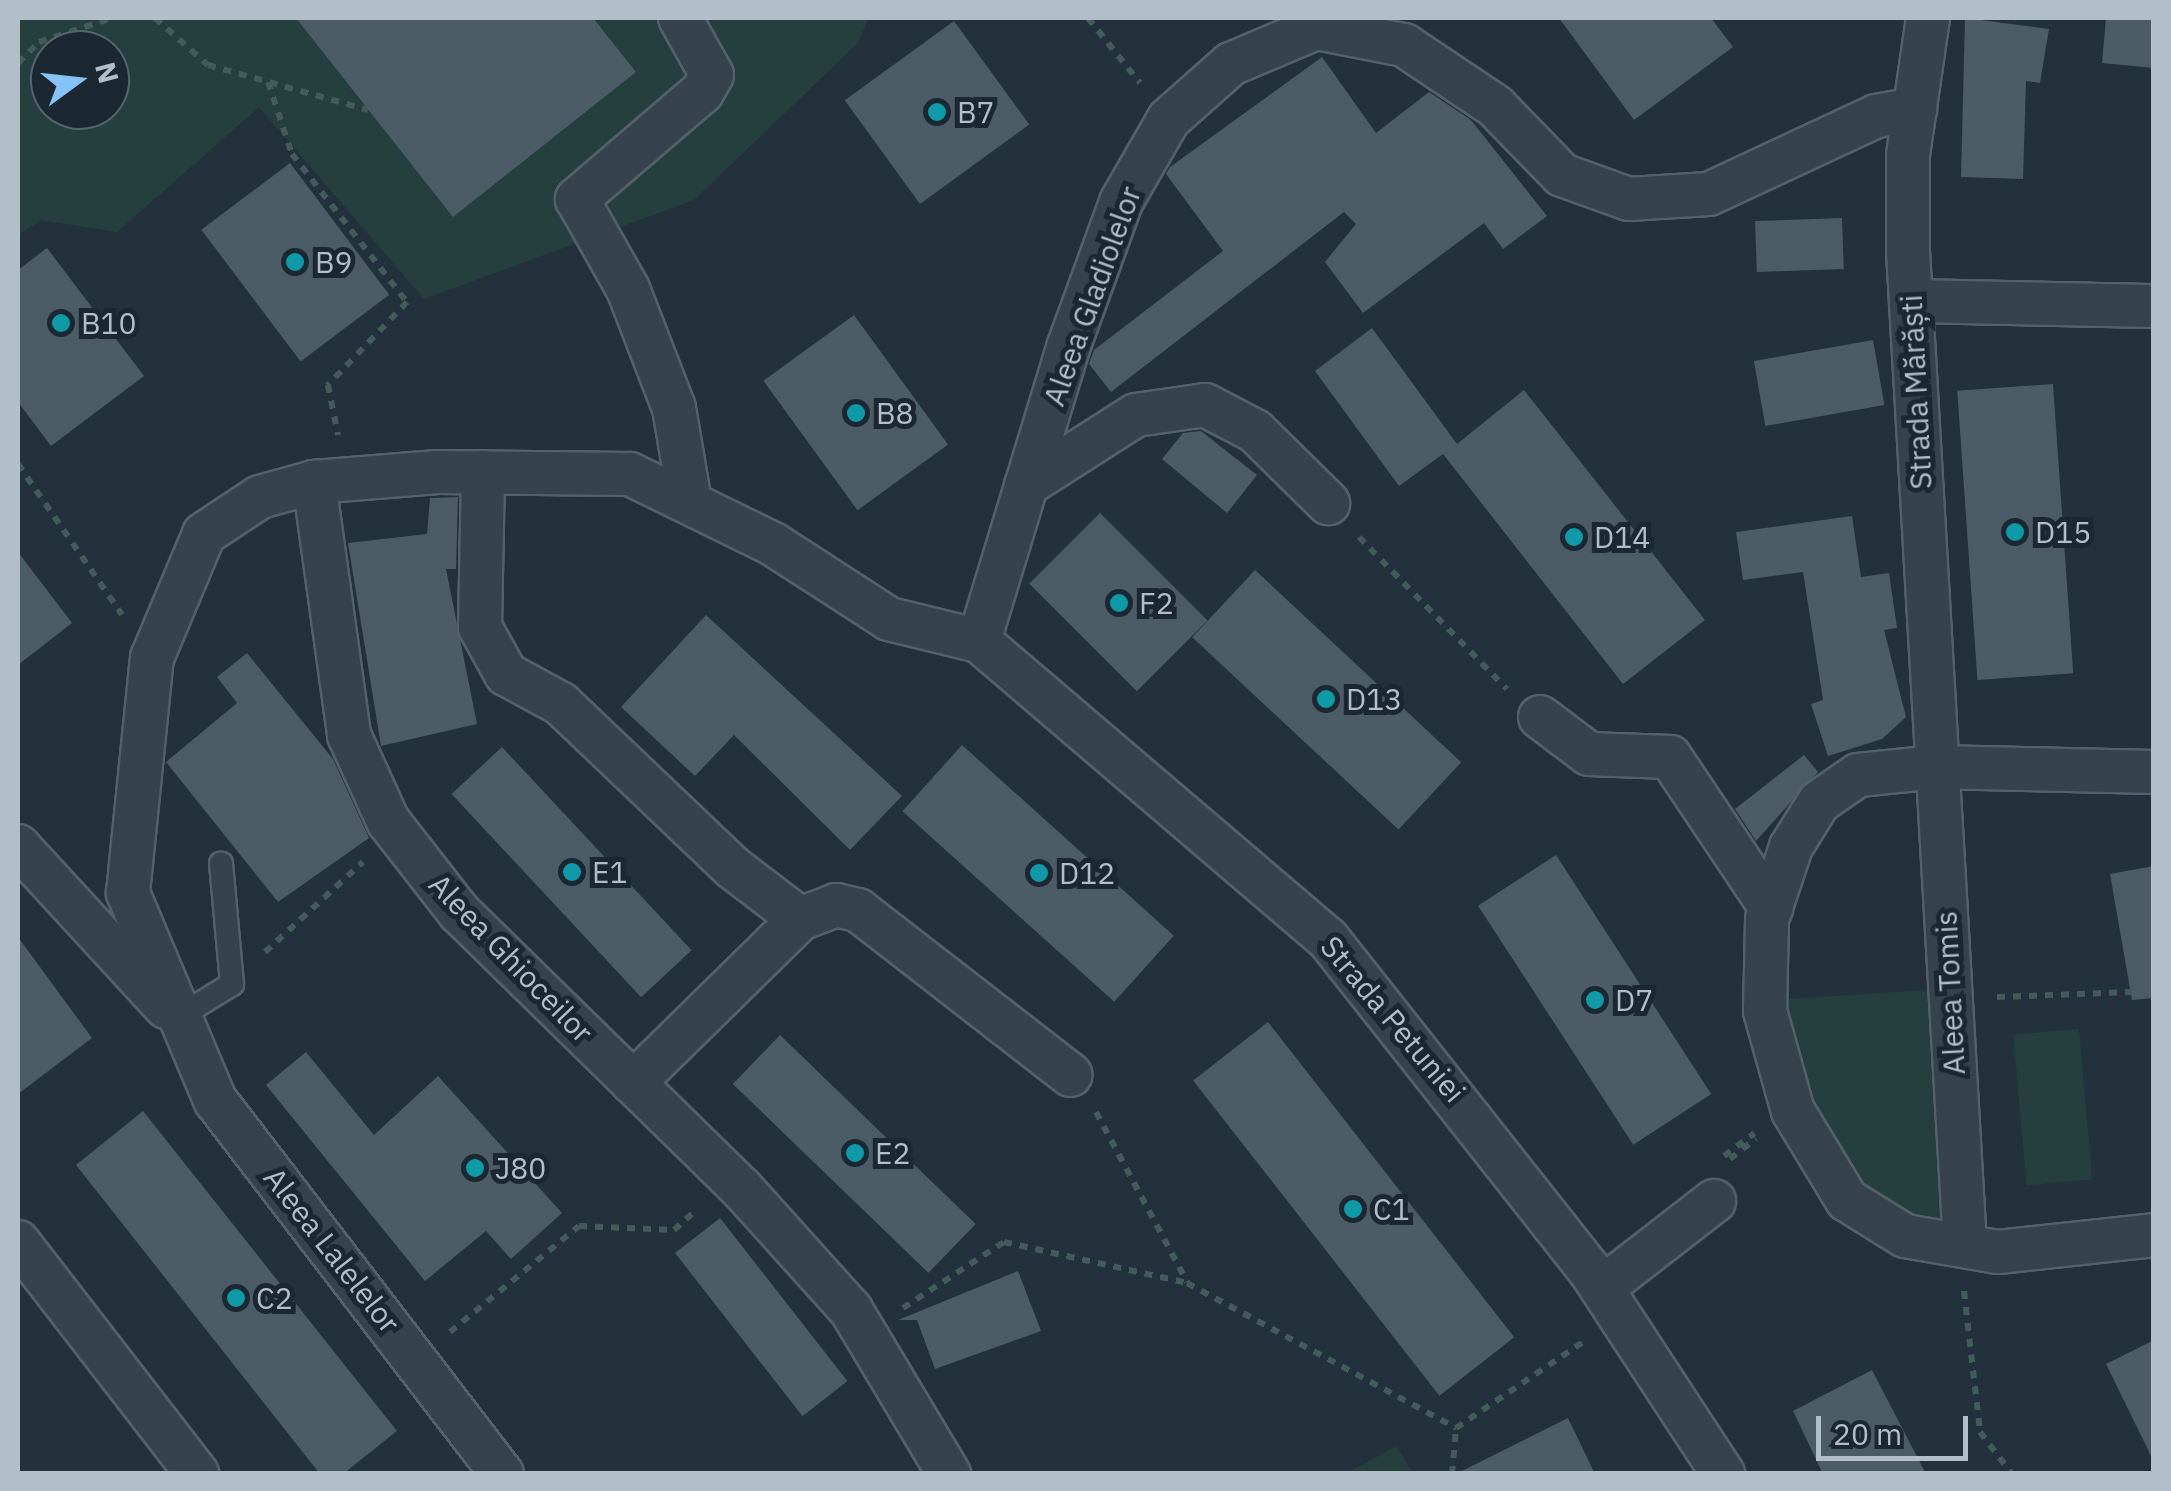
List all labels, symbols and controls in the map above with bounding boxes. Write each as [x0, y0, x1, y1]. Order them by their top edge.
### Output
north arrow [30, 30, 130, 130]
text: N [87, 58, 128, 87]
place label: B7 [957, 94, 995, 130]
marker: B7 [926, 101, 948, 123]
street label: Aleea Gladiolelor [1036, 181, 1148, 411]
place label: B9 [315, 244, 353, 280]
marker: B9 [284, 251, 306, 273]
street label: Strada Mărăști [1893, 294, 1939, 490]
place label: B10 [81, 305, 137, 341]
marker: B10 [50, 312, 72, 334]
place label: B8 [876, 395, 914, 431]
marker: B8 [845, 402, 867, 424]
place label: D15 [2035, 514, 2091, 550]
place label: D14 [1594, 519, 1650, 555]
marker: D15 [2004, 521, 2026, 543]
marker: D14 [1563, 526, 1585, 548]
place label: F2 [1139, 585, 1174, 621]
marker: F2 [1108, 592, 1130, 614]
place label: D13 [1346, 681, 1402, 717]
marker: D13 [1315, 688, 1337, 710]
place label: E1 [592, 854, 627, 890]
place label: D12 [1059, 855, 1115, 891]
marker: E1 [561, 861, 583, 883]
marker: D12 [1028, 862, 1050, 884]
street label: Aleea Ghioceilor [421, 866, 601, 1050]
street label: Aleea Tomis [1928, 910, 1972, 1076]
street label: Strada Petuniei [1313, 929, 1473, 1109]
place label: D7 [1615, 982, 1653, 1018]
marker: D7 [1584, 989, 1606, 1011]
place label: E2 [875, 1135, 910, 1171]
marker: E2 [844, 1142, 866, 1164]
place label: J80 [495, 1150, 546, 1186]
marker: J80 [464, 1157, 486, 1179]
street label: Aleea Lalelelor [256, 1160, 408, 1340]
place label: C1 [1373, 1191, 1410, 1227]
marker: C1 [1342, 1198, 1364, 1220]
place label: C2 [256, 1280, 293, 1316]
marker: C2 [225, 1287, 247, 1309]
scale bar [1821, 1396, 1974, 1458]
text: 20 m [1833, 1414, 1902, 1453]

